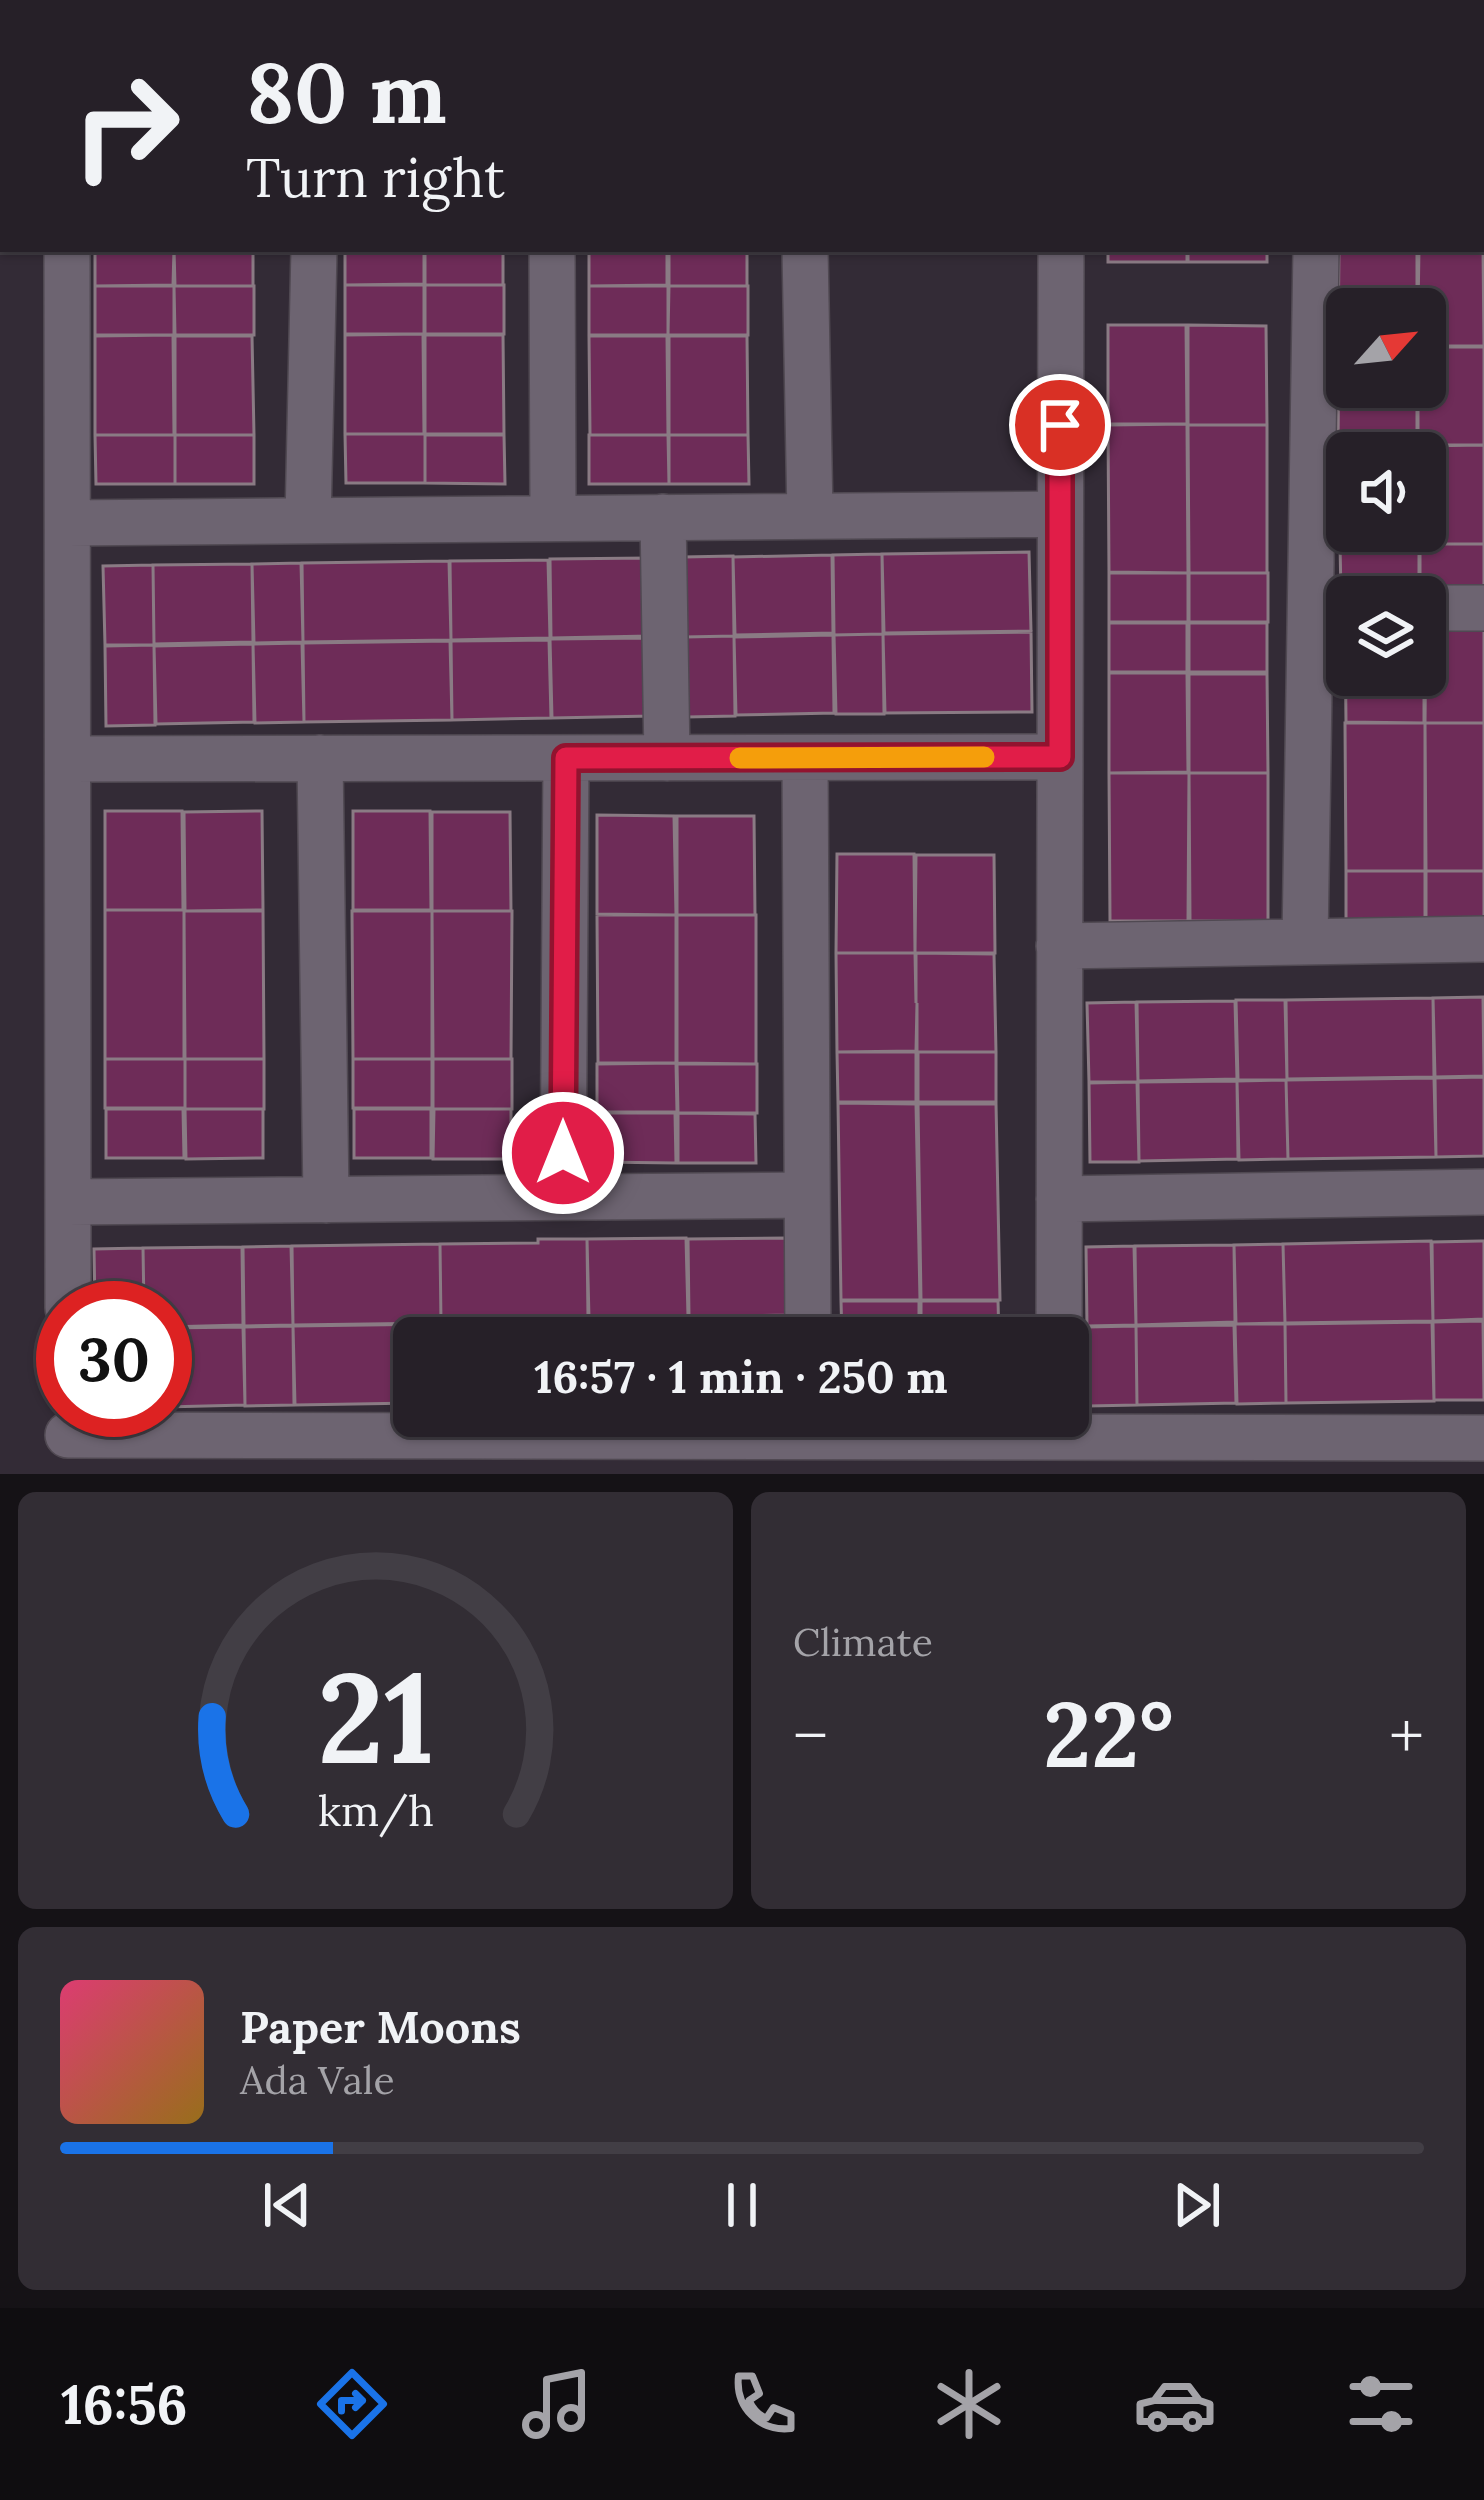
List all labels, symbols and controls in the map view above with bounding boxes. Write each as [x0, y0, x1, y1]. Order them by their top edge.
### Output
text: 80 m [246, 38, 447, 146]
icon: right [48, 48, 204, 204]
text: Turn right [246, 143, 505, 212]
north arrow [1326, 288, 1446, 408]
map controls [1326, 288, 1446, 696]
pin [1009, 374, 1111, 476]
icon: arrive [1027, 392, 1093, 458]
button: sound [1326, 432, 1446, 552]
button: layers [1326, 576, 1446, 696]
position arrow [500, 1090, 626, 1216]
speed limit sign: 30 [36, 1281, 192, 1437]
text: 16:57 · 1 min · 250 m [534, 1348, 948, 1405]
text: Climate [793, 1617, 933, 1667]
text: 21 [317, 1637, 434, 1797]
text: 22° [1043, 1676, 1174, 1792]
text: − [793, 1693, 828, 1777]
text: + [1389, 1693, 1424, 1777]
text: km/h [318, 1782, 433, 1837]
text: Paper Moons [240, 1998, 521, 2055]
text: Ada Vale [240, 2055, 395, 2105]
icon: previous [254, 2172, 320, 2238]
icon: pause [709, 2172, 775, 2238]
icon: next [1164, 2172, 1230, 2238]
icon: directions [310, 2362, 394, 2446]
icon: music [515, 2362, 599, 2446]
icon: phone [721, 2362, 805, 2446]
icon: climate [927, 2362, 1011, 2446]
icon: car [1133, 2362, 1217, 2446]
icon: filters [1339, 2362, 1423, 2446]
text: 16:56 [61, 2370, 188, 2439]

